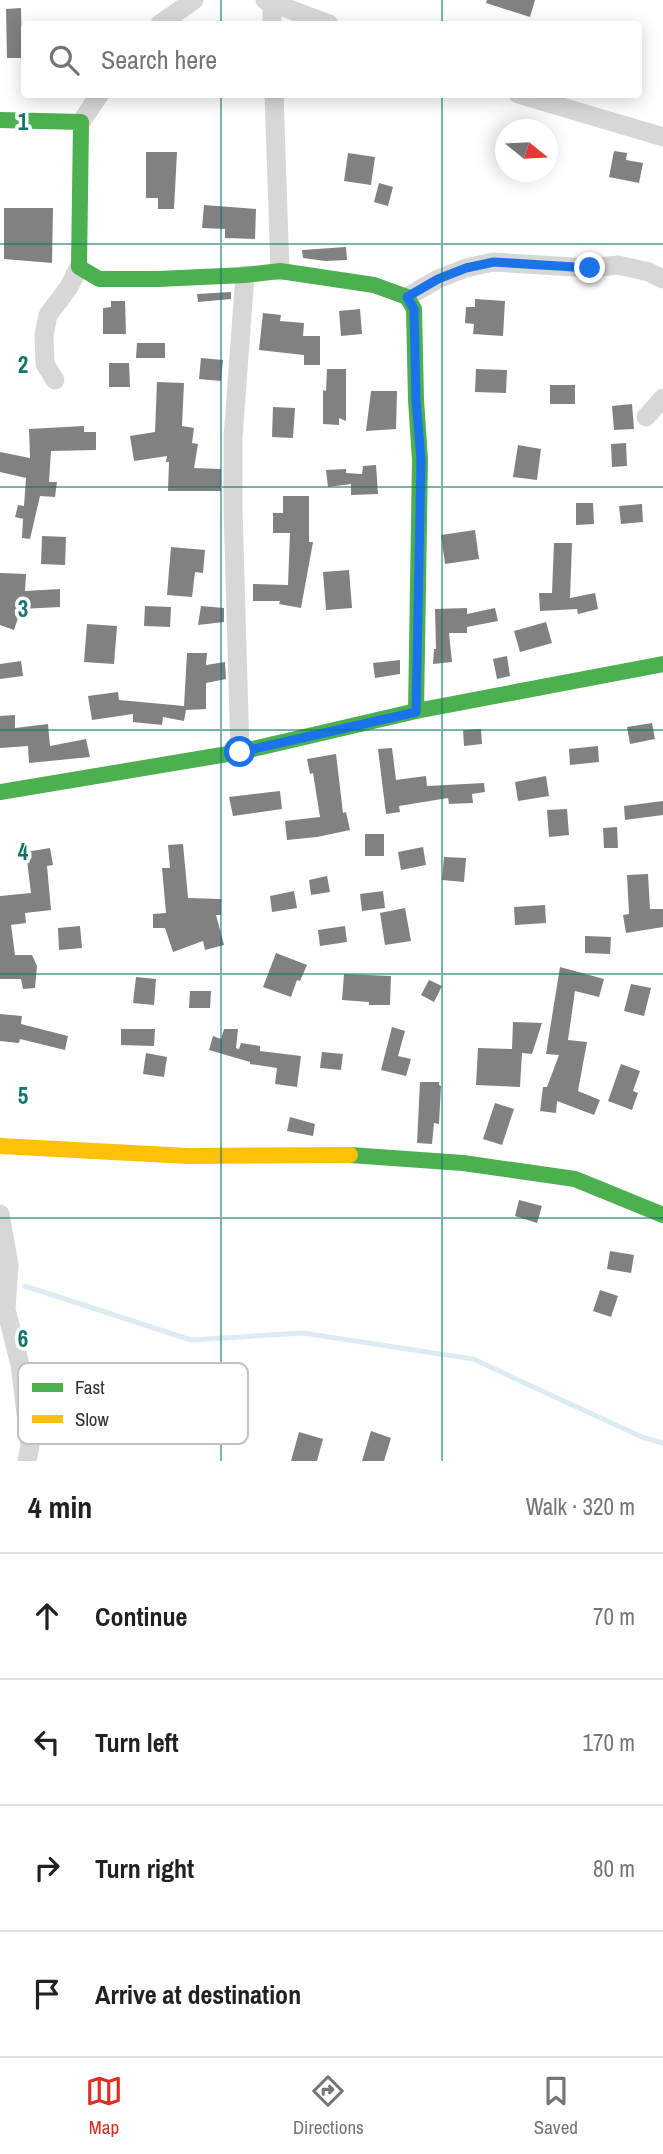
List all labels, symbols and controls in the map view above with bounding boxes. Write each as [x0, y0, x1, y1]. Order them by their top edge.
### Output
search box [21, 21, 642, 98]
icon: search [45, 41, 83, 79]
text: Search here [101, 42, 217, 77]
text: 1 [18, 106, 29, 137]
north arrow [495, 119, 558, 182]
route end [574, 252, 605, 283]
text: 2 [18, 349, 28, 380]
text: 3 [18, 593, 28, 624]
route start [224, 736, 255, 767]
text: 4 [18, 836, 29, 867]
text: 5 [18, 1080, 28, 1111]
text: 6 [18, 1323, 28, 1354]
legend [18, 1363, 248, 1444]
text: Fast [75, 1374, 105, 1400]
text: Slow [75, 1406, 110, 1432]
text: 4 min [28, 1487, 92, 1527]
text: Walk · 320 m [526, 1491, 635, 1522]
icon: ahead [28, 1597, 66, 1635]
text: Continue [95, 1599, 187, 1634]
text: 70 m [593, 1601, 635, 1632]
icon: left [28, 1723, 66, 1761]
text: Turn left [95, 1725, 179, 1760]
text: 170 m [583, 1727, 635, 1758]
icon: right [28, 1849, 66, 1887]
text: Turn right [95, 1851, 194, 1886]
text: 80 m [593, 1853, 635, 1884]
icon: arrive [28, 1975, 66, 2013]
text: Arrive at destination [95, 1977, 301, 2012]
tab: Map [85, 2072, 123, 2140]
tab: Directions [293, 2072, 364, 2140]
tab: Saved [534, 2072, 578, 2140]

